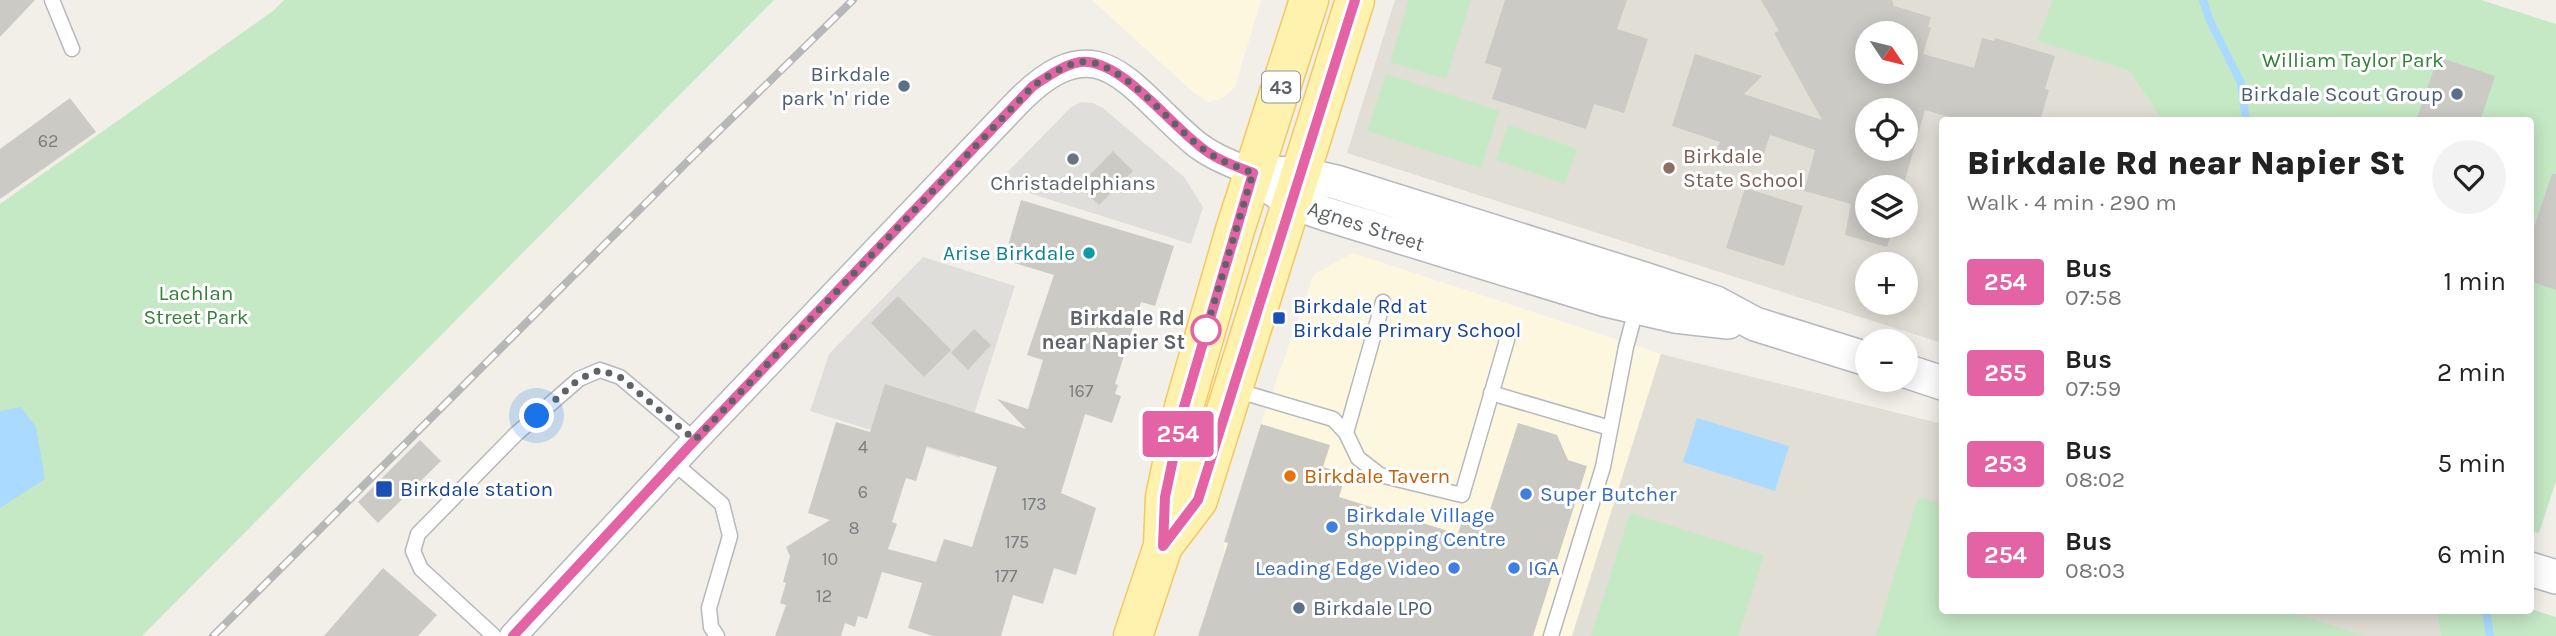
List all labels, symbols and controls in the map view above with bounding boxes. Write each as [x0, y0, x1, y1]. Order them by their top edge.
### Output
north arrow [1855, 21, 1918, 84]
map controls [1855, 21, 1918, 392]
park label: William Taylor Park [2262, 48, 2444, 72]
place label: Birkdale park 'n' ride [781, 62, 890, 110]
road number: 43 [1262, 72, 1300, 102]
marker: Birkdale park 'n' ride [896, 78, 912, 94]
place label: Birkdale Scout Group [2240, 82, 2443, 106]
marker: Birkdale Scout Group [2449, 86, 2465, 102]
button: locate [1855, 98, 1918, 161]
house number: 62 [38, 130, 58, 152]
button: heart [2432, 140, 2506, 214]
place label: Birkdale State School [1683, 144, 1804, 192]
text: Birkdale Rd near Napier St [1967, 144, 2405, 182]
marker: Christadelphians [1065, 151, 1081, 167]
marker: Birkdale State School [1661, 160, 1677, 176]
place label: Christadelphians [990, 171, 1156, 195]
button: layers [1855, 175, 1918, 238]
text: Walk · 4 min · 290 m [1967, 189, 2177, 216]
street label: Agnes Street [1305, 196, 1427, 256]
place label: Arise Birkdale [943, 241, 1075, 265]
marker: Arise Birkdale [1081, 245, 1097, 261]
button: + [1855, 252, 1918, 315]
text: Bus [2065, 253, 2112, 284]
text: 1 min [2443, 266, 2506, 297]
text: 254 [1984, 268, 2027, 296]
park label: Lachlan Street Park [143, 281, 249, 329]
text: 07:58 [2065, 284, 2122, 311]
place label: Birkdale Rd at Birkdale Primary School [1293, 294, 1521, 342]
place label: Birkdale Rd near Napier St [1042, 306, 1185, 354]
marker: Birkdale Rd at Birkdale Primary School [1271, 310, 1287, 326]
marker: Birkdale Rd near Napier St [1191, 315, 1221, 345]
button: − [1855, 329, 1918, 392]
text: Bus [2065, 344, 2112, 375]
text: 2 min [2437, 357, 2506, 388]
text: 255 [1984, 359, 2027, 387]
text: 07:59 [2065, 375, 2121, 402]
house number: 167 [1069, 380, 1094, 402]
your location [519, 398, 554, 433]
line badge: 254 [1138, 411, 1218, 457]
text: 254 [1157, 420, 1199, 448]
text: Bus [2065, 435, 2112, 466]
house number: 4 [858, 436, 868, 458]
text: 5 min [2437, 448, 2506, 479]
text: 253 [1984, 450, 2027, 478]
place label: Birkdale Tavern [1304, 464, 1450, 488]
text: 08:02 [2065, 466, 2125, 493]
marker: Birkdale Tavern [1282, 468, 1298, 484]
place label: Birkdale station [400, 477, 553, 501]
marker: Birkdale station [374, 479, 394, 499]
house number: 6 [858, 481, 868, 503]
place label: Super Butcher [1540, 482, 1677, 506]
marker: Super Butcher [1518, 486, 1534, 502]
house number: 173 [1021, 493, 1047, 515]
place label: Birkdale Village Shopping Centre [1346, 503, 1506, 551]
house number: 8 [848, 517, 860, 539]
marker: Birkdale Village Shopping Centre [1324, 519, 1340, 535]
text: Bus [2065, 526, 2112, 557]
house number: 175 [1005, 531, 1029, 553]
text: 6 min [2437, 539, 2506, 570]
text: 254 [1984, 541, 2027, 569]
house number: 10 [822, 548, 838, 570]
place label: Leading Edge Video [1255, 556, 1440, 580]
place label: IGA [1528, 556, 1559, 580]
text: 08:03 [2065, 557, 2125, 584]
marker: Leading Edge Video [1446, 560, 1462, 576]
marker: IGA [1506, 560, 1522, 576]
house number: 177 [995, 565, 1018, 587]
house number: 12 [816, 585, 832, 607]
place label: Birkdale LPO [1313, 596, 1432, 620]
marker: Birkdale LPO [1291, 600, 1307, 616]

